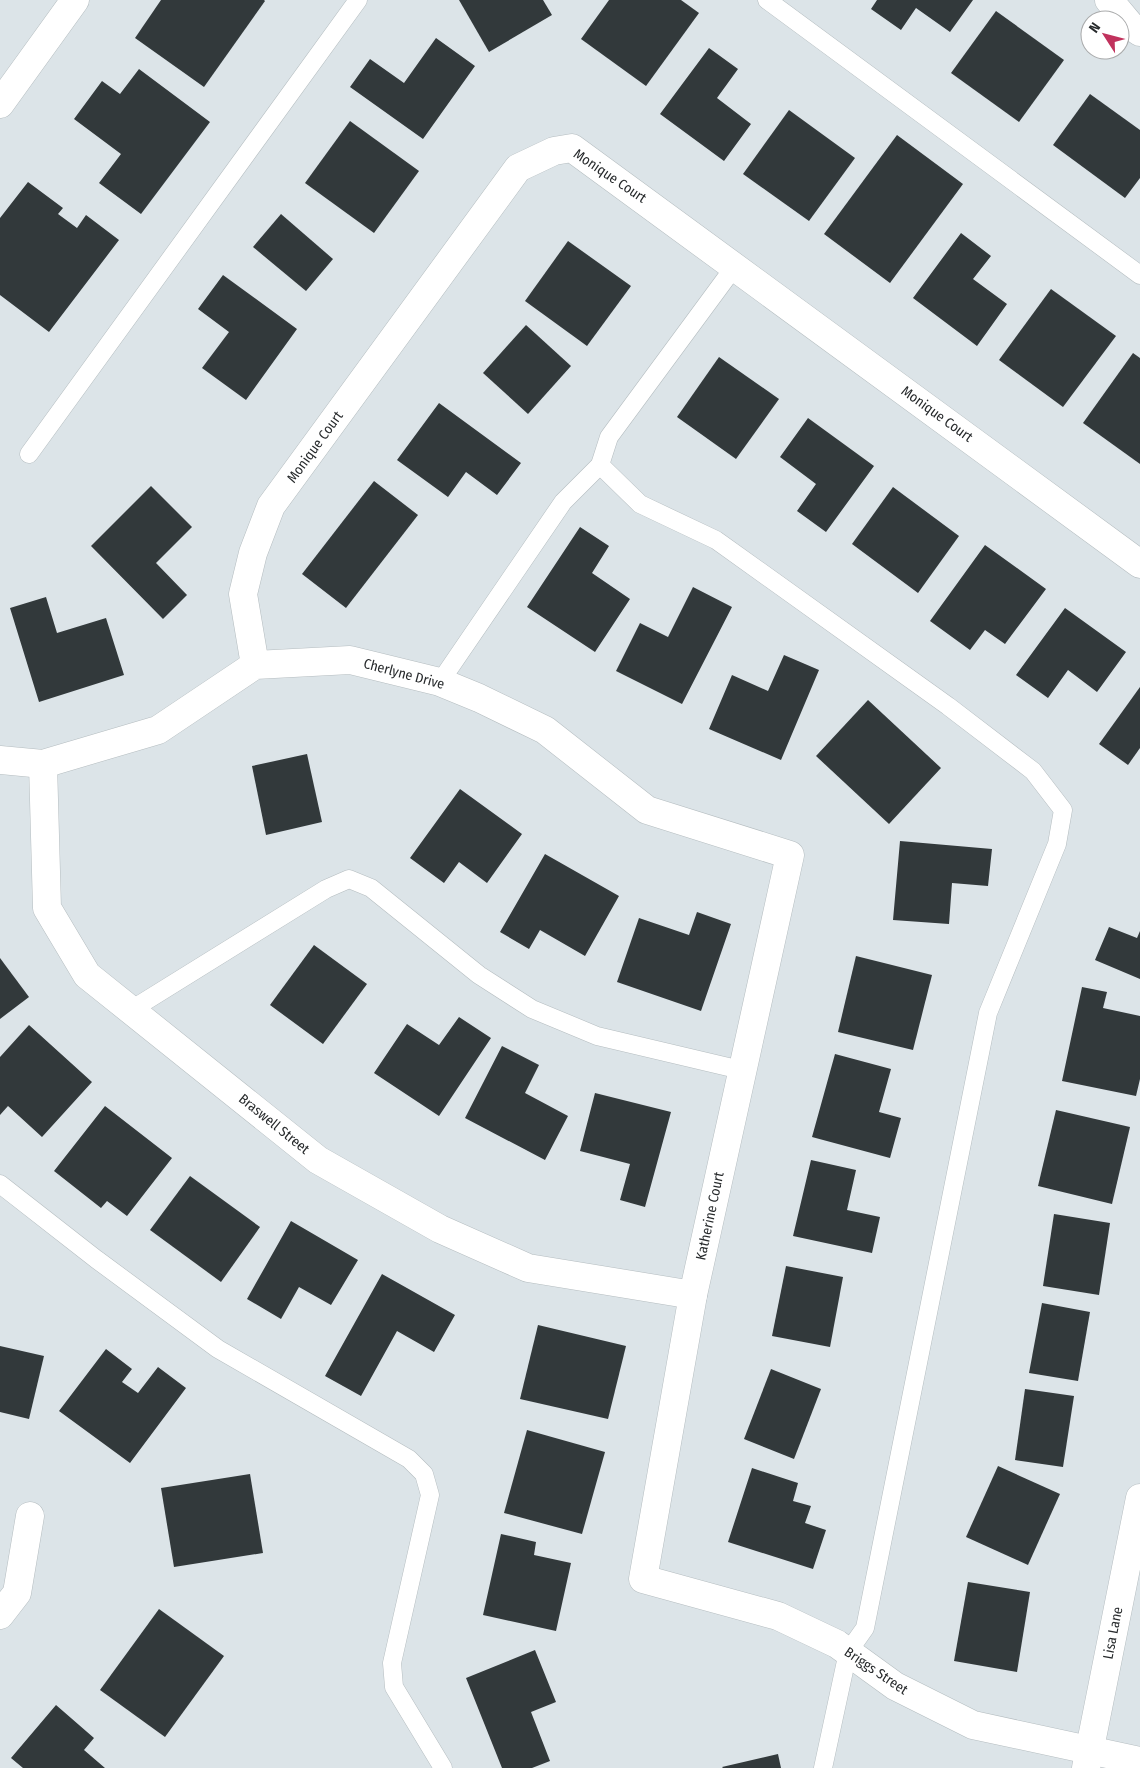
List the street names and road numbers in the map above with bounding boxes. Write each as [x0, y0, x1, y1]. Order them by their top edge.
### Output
street label: Monique Court [570, 145, 650, 207]
street label: Monique Court [898, 382, 976, 446]
street label: Monique Court [283, 408, 347, 486]
street label: Cherlyne Drive [362, 655, 446, 693]
street label: Braswell Street [235, 1090, 313, 1158]
street label: Katherine Court [692, 1170, 728, 1262]
street label: Lisa Lane [1100, 1605, 1126, 1661]
street label: Briggs Street [841, 1644, 911, 1699]

